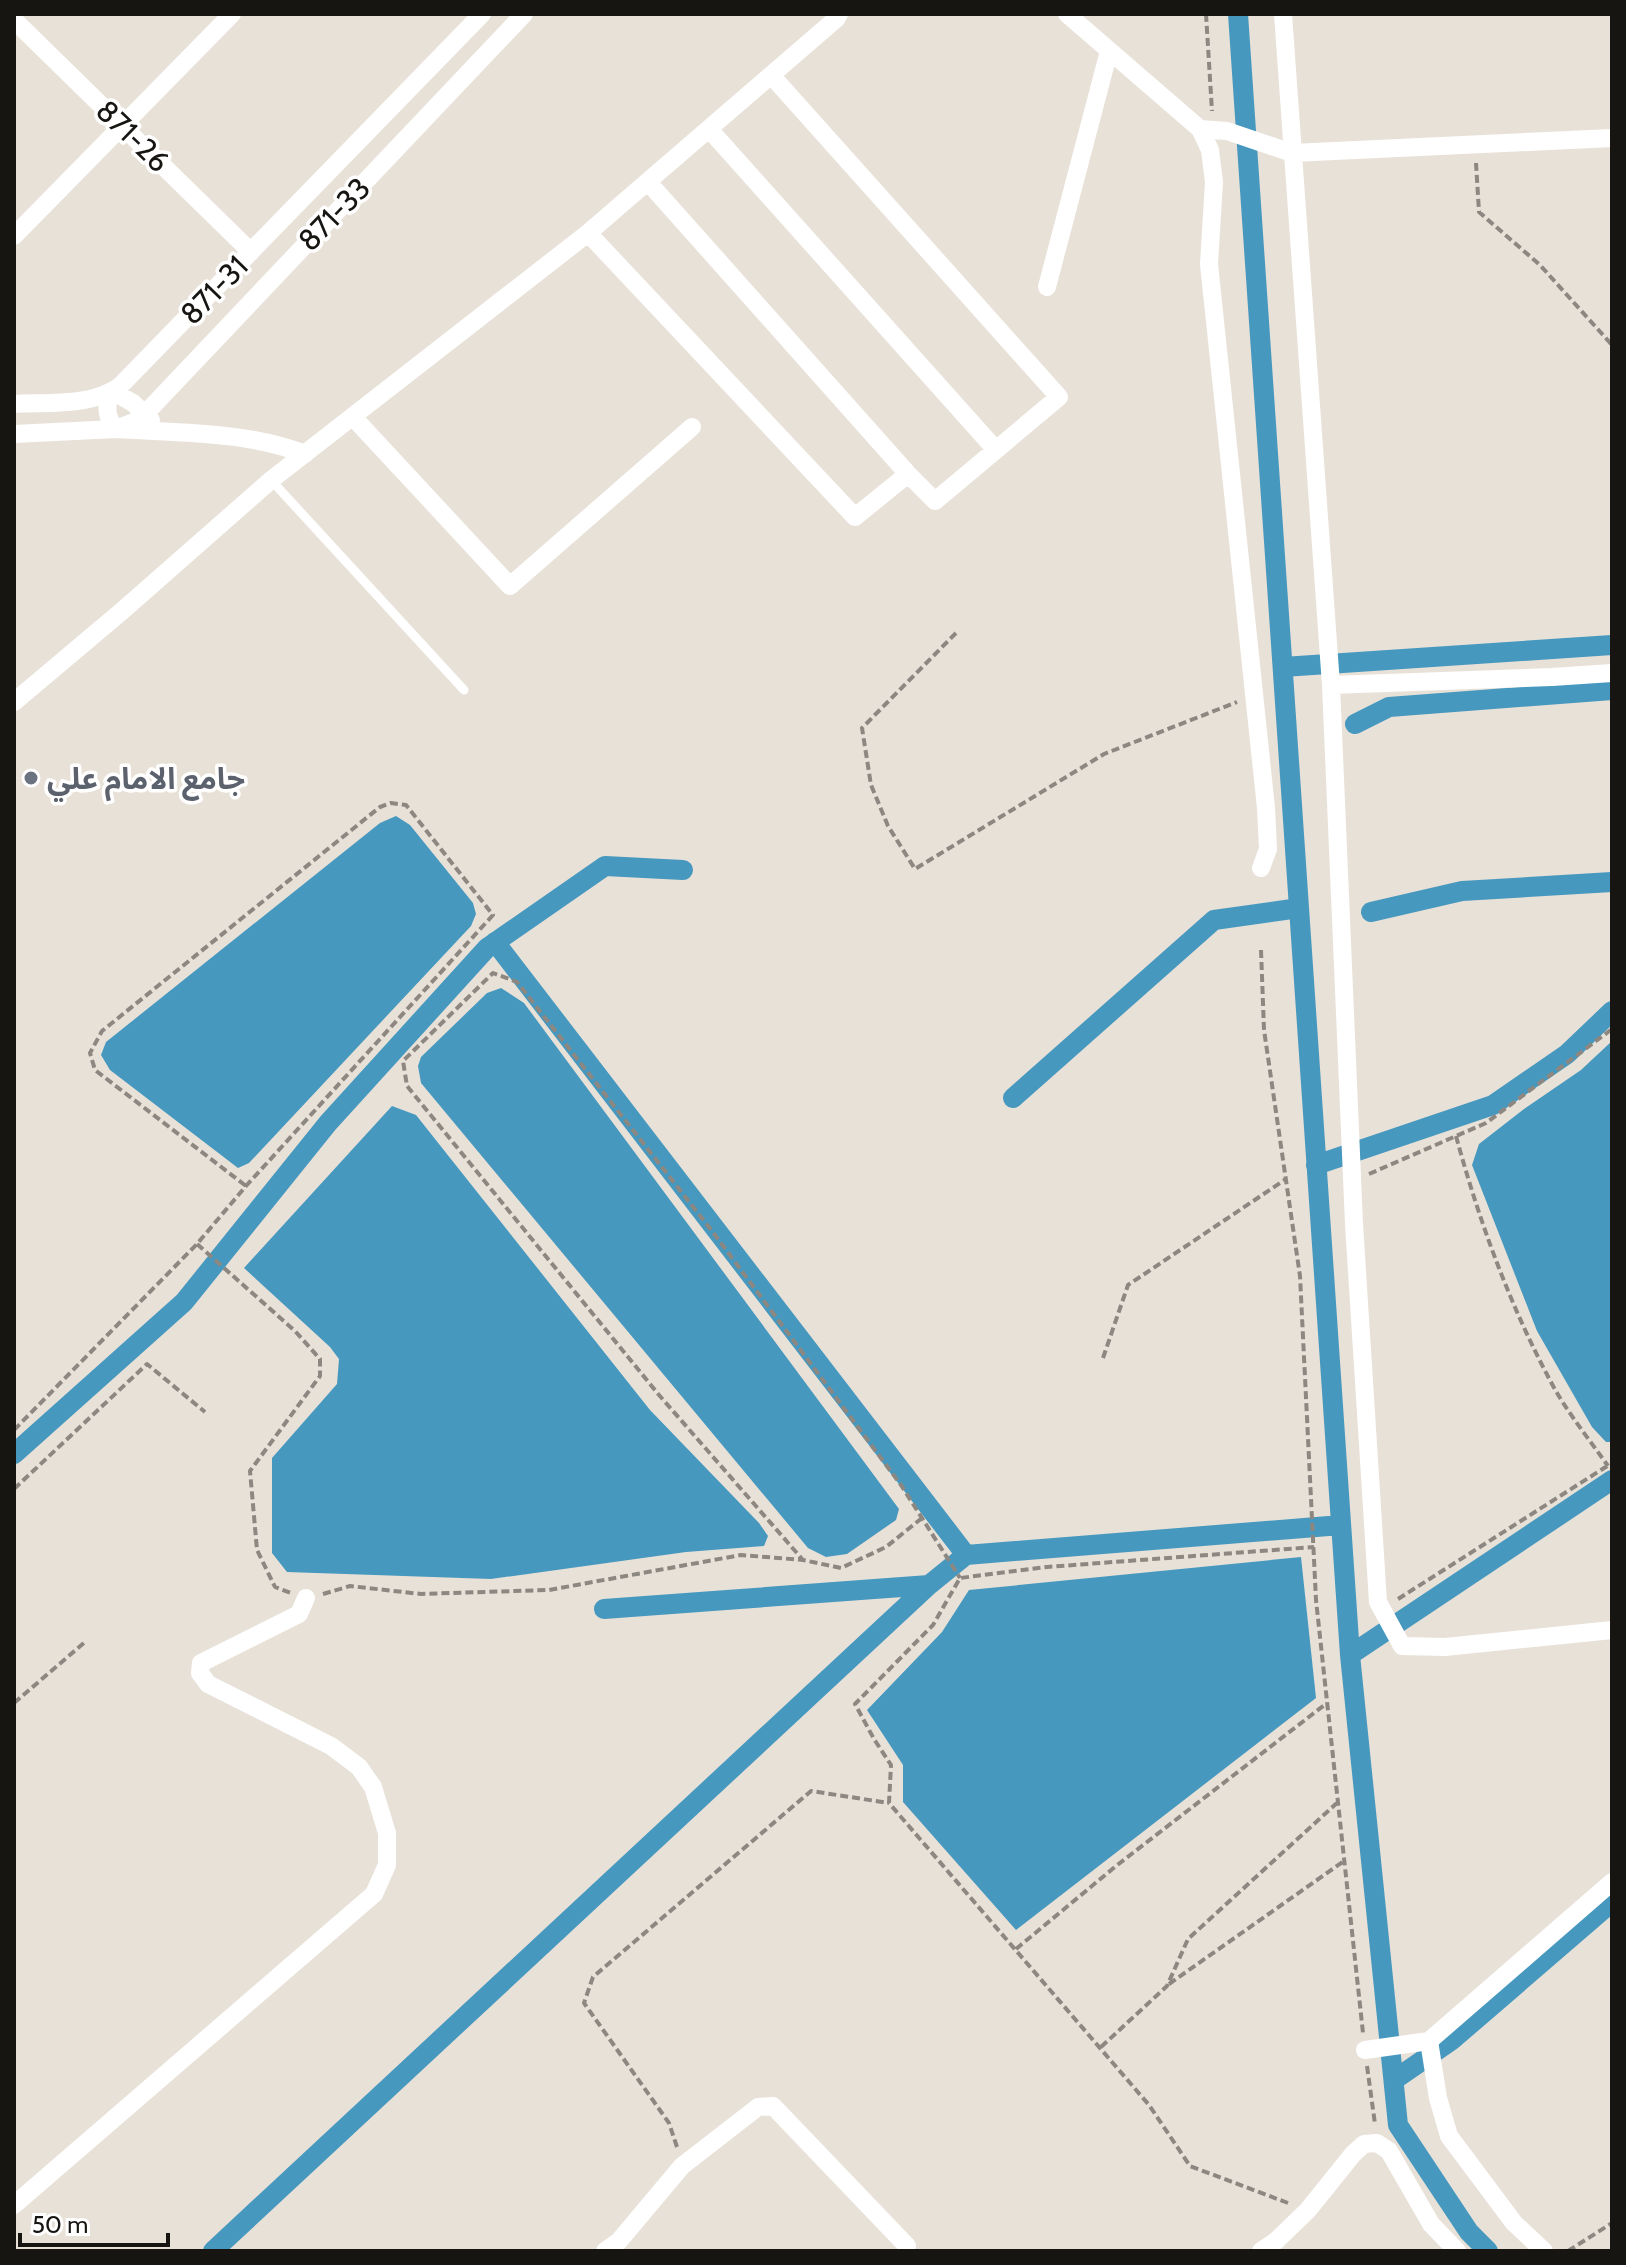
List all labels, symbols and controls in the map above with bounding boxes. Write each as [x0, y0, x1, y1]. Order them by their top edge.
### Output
street label: 871-26 [88, 92, 178, 180]
street label: 871-33 [290, 170, 378, 258]
street label: 871-31 [172, 248, 256, 332]
place label: جامع اﻻمام علي [47, 760, 245, 802]
marker: جامع اﻻمام علي [22, 769, 40, 787]
scale bar [20, 2197, 168, 2247]
text: 50 m [32, 2210, 88, 2239]

